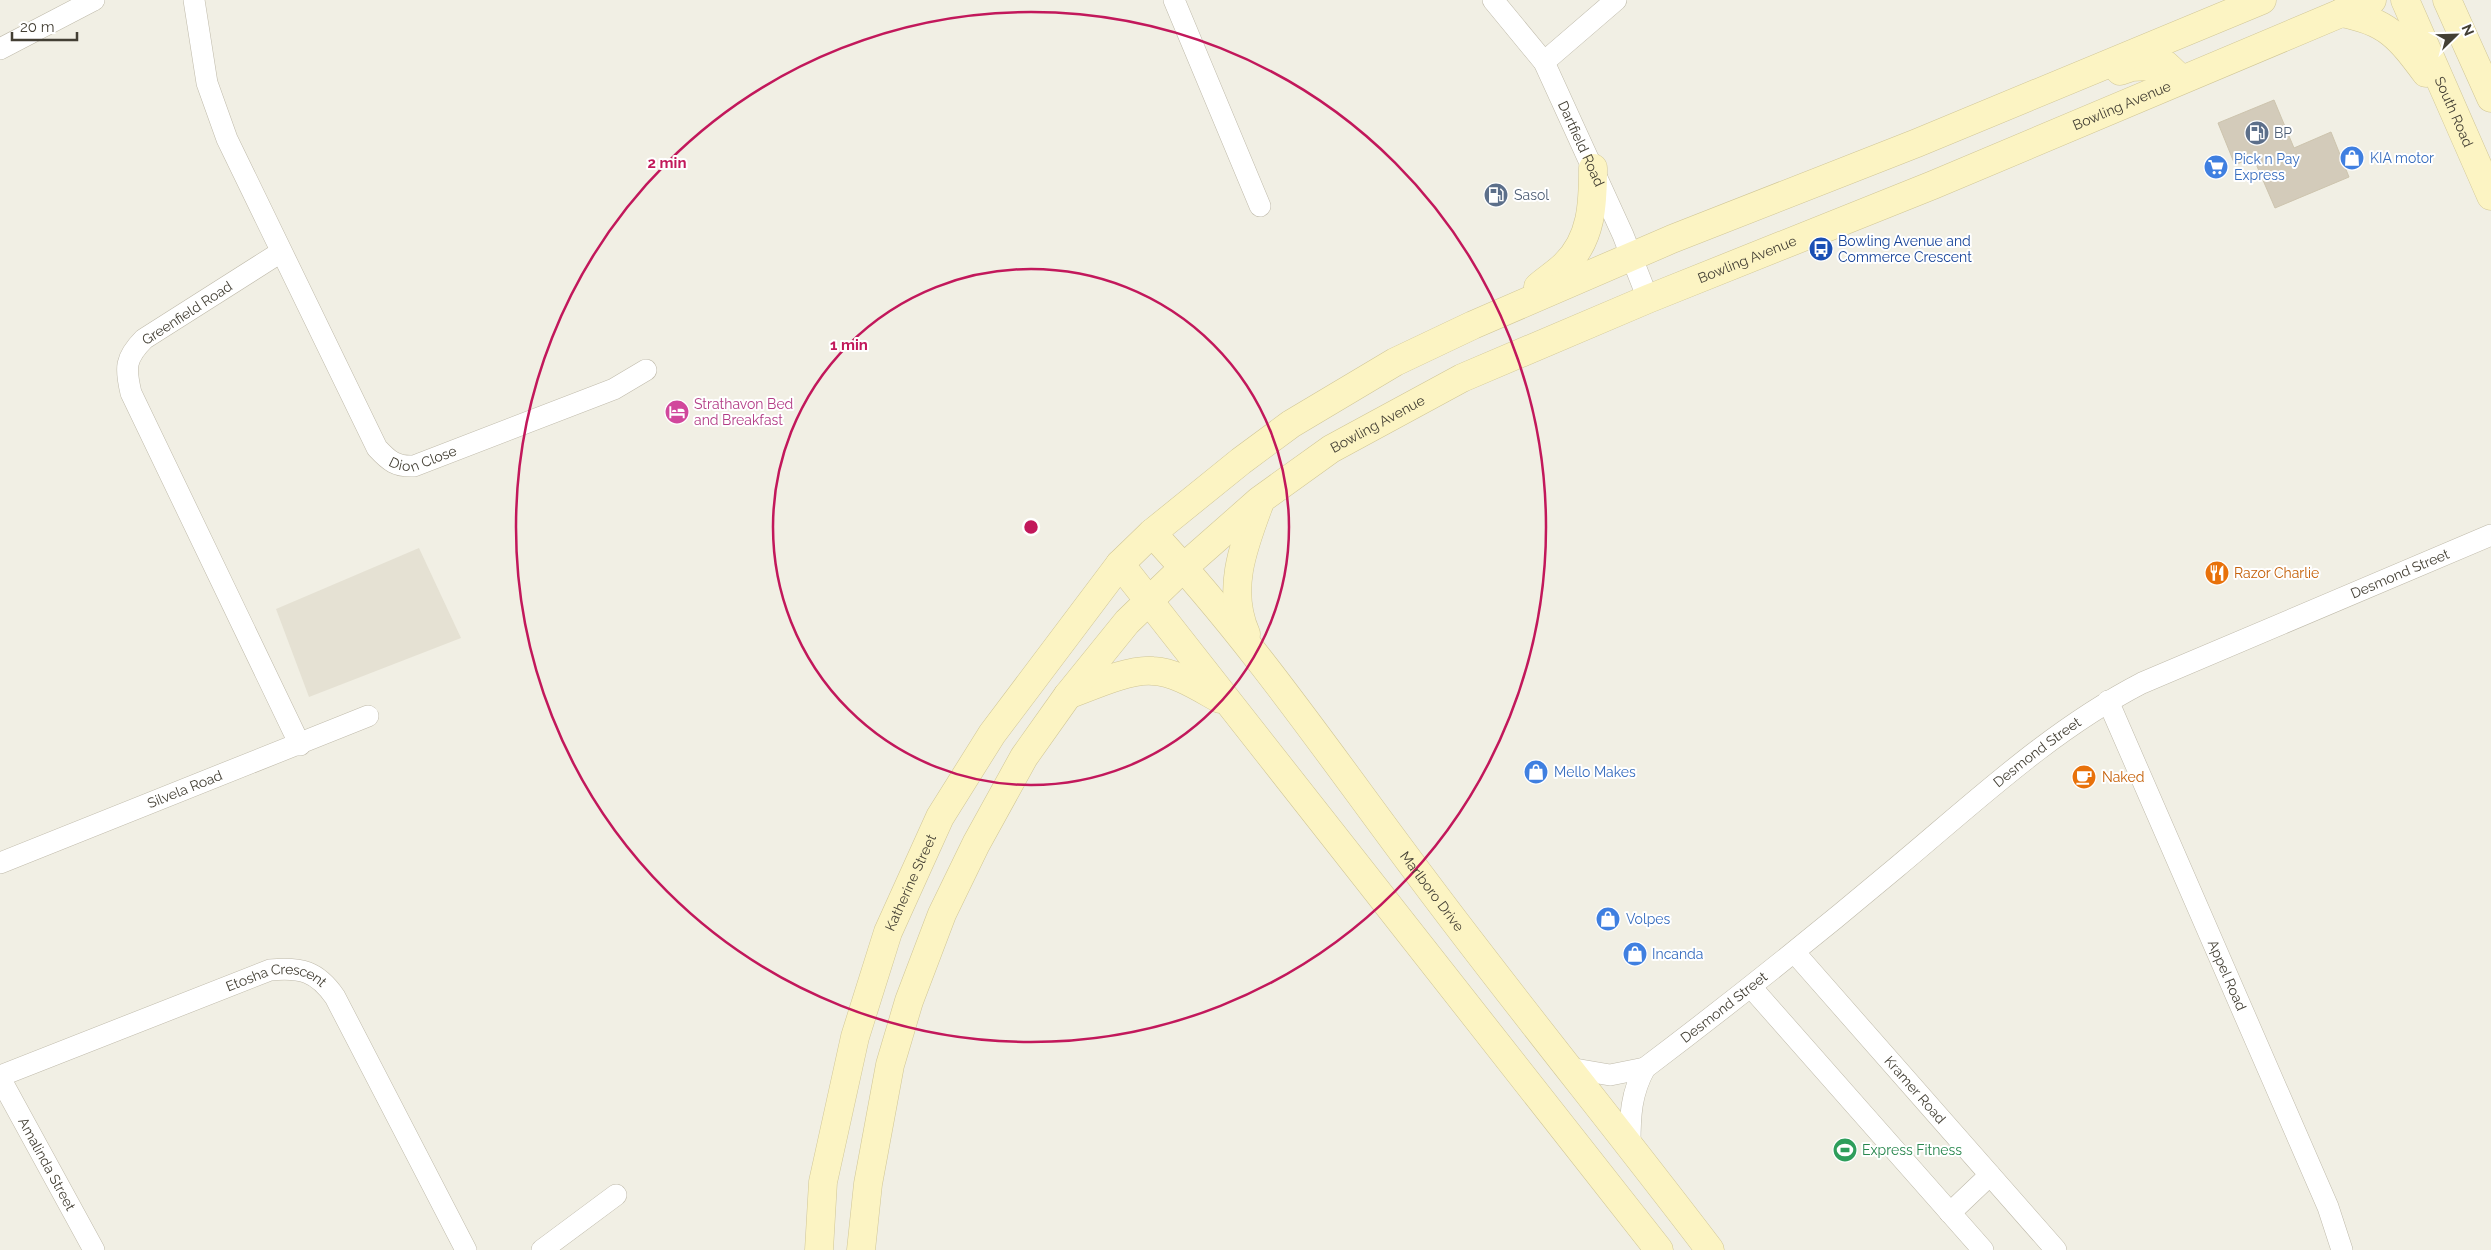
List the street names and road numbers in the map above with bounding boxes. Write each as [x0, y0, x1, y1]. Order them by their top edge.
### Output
street label: South Road [2432, 74, 2476, 149]
street label: Bowling Avenue [2070, 78, 2173, 133]
street label: Dartfield Road [1555, 98, 1608, 189]
street label: Bowling Avenue [1695, 232, 1799, 286]
street label: Greenfield Road [139, 278, 235, 348]
street label: Bowling Avenue [1328, 392, 1427, 456]
street label: Dion Close [386, 442, 459, 475]
street label: Desmond Street [2348, 546, 2452, 602]
street label: Desmond Street [1990, 714, 2084, 790]
street label: Silvela Road [145, 767, 225, 811]
street label: Katherine Street [882, 831, 939, 933]
street label: Marlboro Drive [1397, 848, 1467, 934]
street label: Appel Road [2205, 937, 2250, 1013]
street label: Desmond Street [1677, 968, 1771, 1046]
street label: Etosha Crescent [221, 980, 327, 998]
street label: Kramer Road [1881, 1053, 1949, 1127]
street label: Amalinda Street [15, 1115, 79, 1214]

